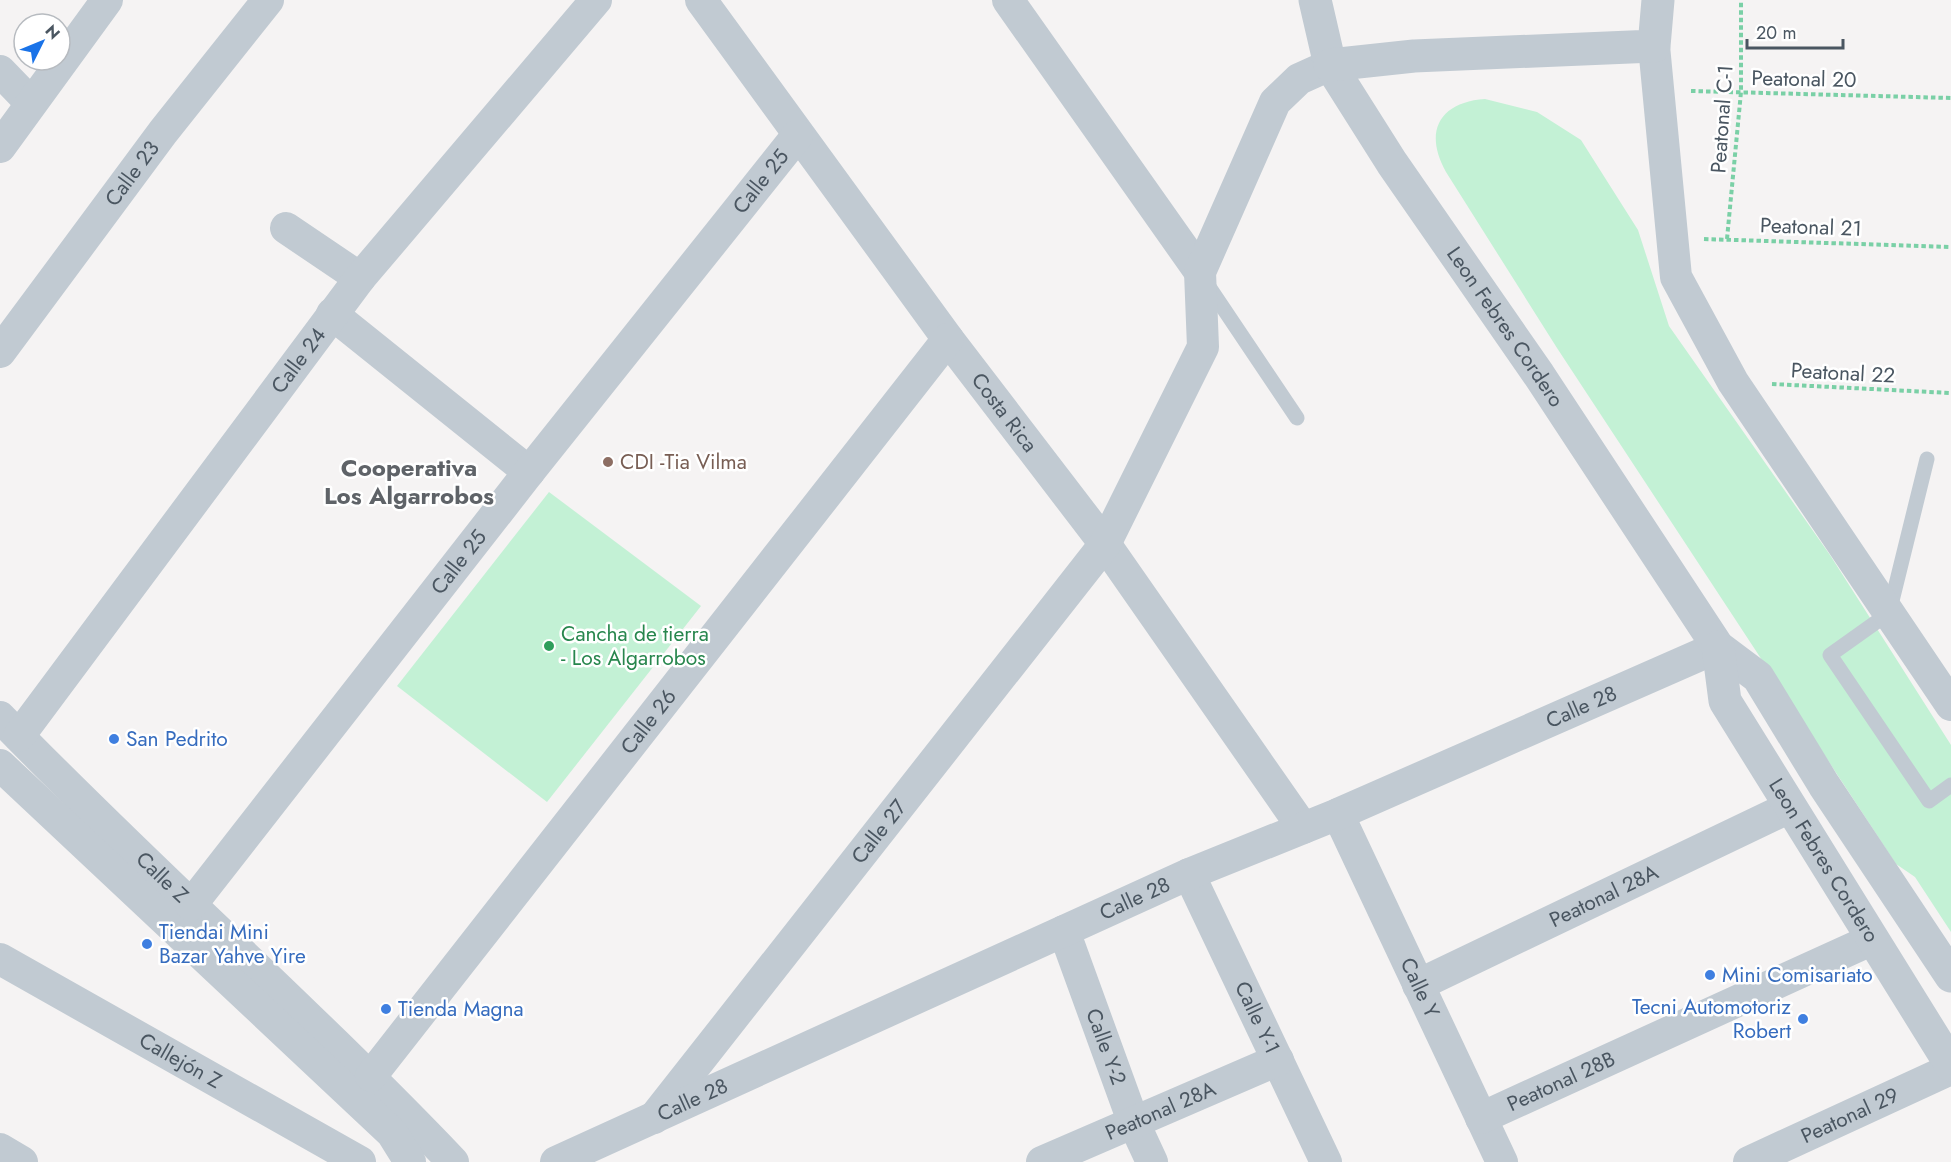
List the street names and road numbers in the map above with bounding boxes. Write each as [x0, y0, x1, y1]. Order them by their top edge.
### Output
street label: Peatonal 20 [1751, 63, 1857, 95]
street label: Peatonal C-1 [1703, 64, 1741, 174]
street label: Calle 23 [98, 135, 166, 213]
street label: Calle 25 [726, 143, 796, 220]
street label: Peatonal 21 [1760, 210, 1862, 244]
street label: Leon Febres Cordero [1440, 241, 1571, 413]
street label: Calle 24 [264, 321, 333, 400]
street label: Peatonal 22 [1790, 355, 1896, 391]
street label: Costa Rica [964, 366, 1045, 459]
street label: Calle 25 [424, 523, 494, 601]
street label: Calle 28 [1541, 678, 1622, 736]
street label: Calle 26 [613, 683, 683, 761]
street label: Leon Febres Cordero [1761, 772, 1886, 948]
street label: Calle 27 [844, 793, 914, 870]
street label: Calle Z [129, 845, 196, 910]
street label: Peatonal 28A [1544, 857, 1663, 935]
street label: Calle 28 [1095, 869, 1175, 928]
street label: Calle Y [1393, 953, 1447, 1023]
street label: Calle Y-1 [1227, 976, 1287, 1059]
street label: Calle Y-2 [1078, 1004, 1134, 1089]
street label: Callejón Z [134, 1025, 228, 1096]
street label: Peatonal 28B [1502, 1044, 1620, 1119]
street label: Calle 28 [652, 1071, 733, 1129]
street label: Peatonal 28A [1100, 1074, 1220, 1148]
street label: Peatonal 29 [1796, 1080, 1904, 1151]

